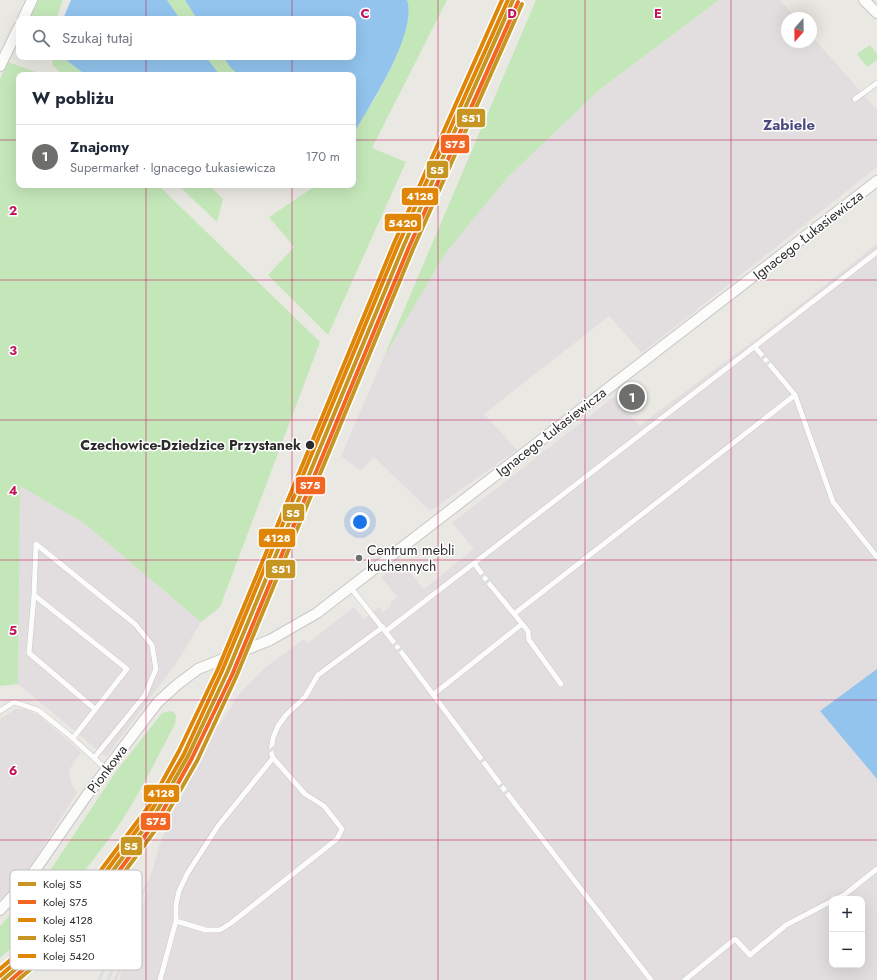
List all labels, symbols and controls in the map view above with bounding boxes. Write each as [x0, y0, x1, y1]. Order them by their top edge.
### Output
text: C [360, 4, 370, 23]
text: D [507, 4, 517, 23]
text: E [654, 4, 662, 23]
north arrow [781, 12, 817, 48]
search box [16, 16, 356, 60]
icon: search [30, 27, 52, 49]
text: Szukaj tutaj [62, 27, 133, 49]
text: W pobliżu [32, 86, 114, 110]
line badge: S51 [456, 108, 486, 128]
text: S51 [461, 110, 481, 126]
district label: Zabiele [763, 114, 815, 136]
line badge: S75 [440, 134, 470, 154]
text: Znajomy [70, 136, 129, 158]
text: S75 [445, 136, 465, 152]
text: 1 [42, 147, 48, 166]
text: 170 m [305, 147, 340, 166]
text: Supermarket · Ignacego Łukasiewicza [70, 158, 276, 177]
line badge: S5 [426, 160, 449, 179]
text: S5 [430, 162, 444, 178]
street label: Ignacego Łukasiewicza [749, 186, 867, 284]
line badge: 4128 [401, 187, 439, 206]
text: 4128 [406, 188, 434, 204]
text: 2 [9, 201, 17, 220]
line badge: 5420 [384, 213, 422, 232]
text: 5420 [388, 215, 418, 231]
text: 3 [9, 341, 17, 360]
pin: 1 [619, 382, 645, 412]
street label: Ignacego Łukasiewicza [492, 383, 610, 481]
place label: Czechowice-Dziedzice Przystanek [80, 435, 301, 455]
marker: Czechowice-Dziedzice Przystanek [304, 439, 316, 451]
line badge: S75 [295, 476, 326, 495]
text: S75 [300, 477, 320, 493]
text: 4 [8, 481, 18, 500]
line badge: S5 [282, 503, 305, 522]
text: S5 [286, 505, 300, 521]
your location [350, 512, 370, 532]
line badge: 4128 [258, 528, 296, 548]
text: 4128 [263, 530, 291, 546]
place label: Centrum mebli kuchennych [367, 540, 455, 576]
marker: Centrum mebli kuchennych [354, 553, 364, 563]
line badge: S51 [265, 559, 296, 579]
text: S51 [271, 561, 291, 577]
text: 5 [9, 621, 17, 640]
street label: Pionkowa [82, 741, 132, 797]
text: 6 [9, 761, 18, 780]
line badge: 4128 [143, 784, 180, 803]
text: 4128 [147, 785, 175, 801]
line badge: S75 [140, 812, 171, 831]
text: S75 [146, 813, 166, 829]
line badge: S5 [120, 836, 143, 856]
text: S5 [124, 838, 138, 854]
legend [10, 870, 142, 970]
text: Kolej S5 [43, 876, 81, 892]
text: Kolej S75 [43, 894, 87, 910]
map controls [829, 896, 865, 968]
button: + [829, 896, 865, 932]
text: Kolej 4128 [43, 912, 93, 928]
text: Kolej S51 [43, 930, 86, 946]
button: − [829, 932, 865, 968]
text: Kolej 5420 [43, 948, 95, 964]

